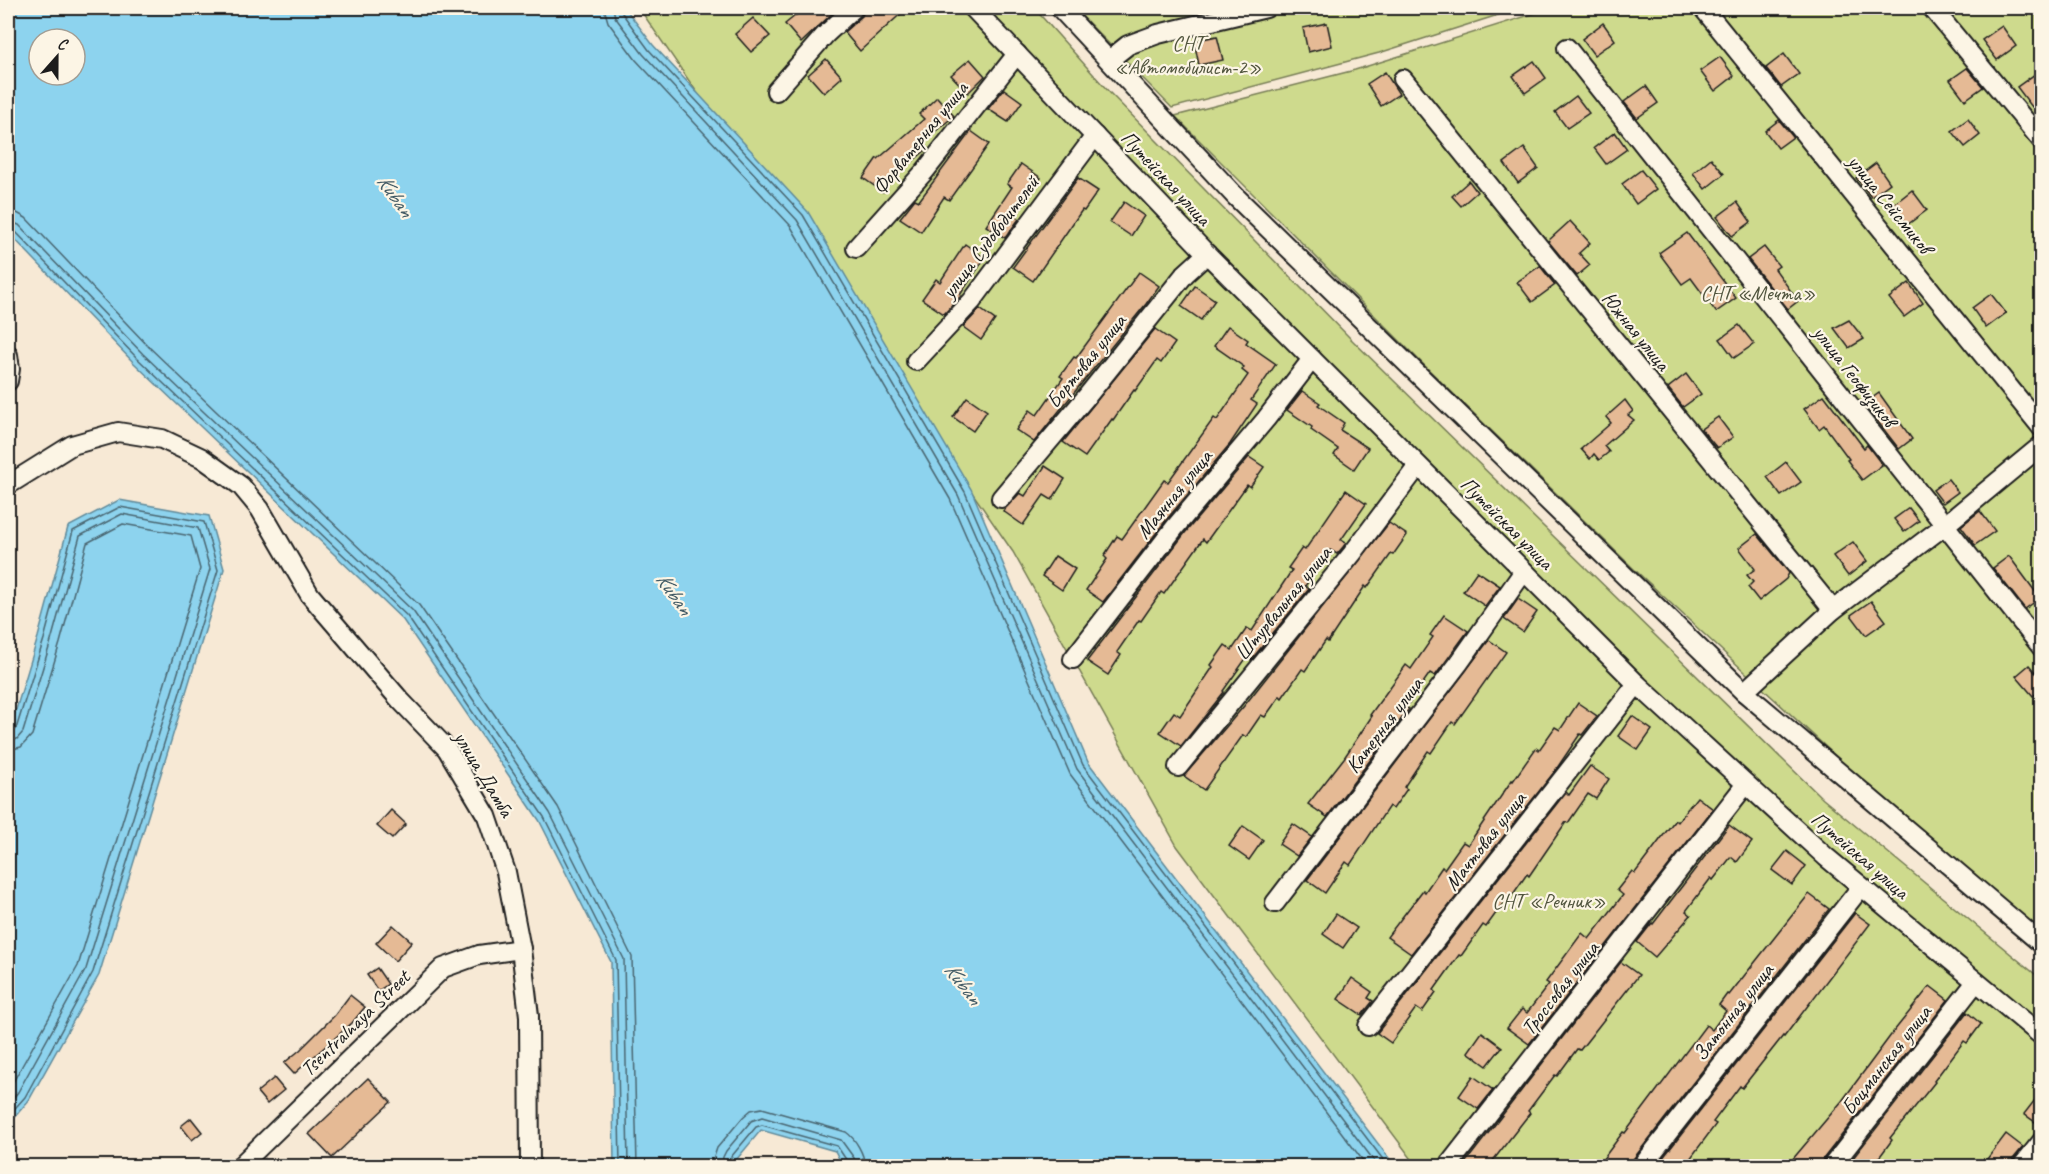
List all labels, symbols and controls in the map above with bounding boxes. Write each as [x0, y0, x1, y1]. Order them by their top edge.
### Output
north arrow [27, 27, 87, 87]
park label: СНТ «Автомобилист-2» [1114, 30, 1262, 80]
text: С [55, 33, 71, 55]
street label: Форватерная улица [866, 75, 975, 200]
street label: Путейская улица [1115, 125, 1218, 232]
street label: улица Сейсмиков [1841, 148, 1941, 262]
water label: Kuban [371, 169, 421, 224]
street label: улица Судоводителей [934, 170, 1045, 305]
park label: СНТ «Мечта» [1700, 280, 1816, 306]
street label: Южная улица [1596, 286, 1677, 377]
street label: Бортовая улица [1040, 307, 1133, 413]
street label: улица Геофизиков [1805, 319, 1905, 436]
street label: Маячная улица [1130, 443, 1219, 544]
street label: Путейская улица [1455, 471, 1560, 576]
street label: Штурвальная улица [1229, 539, 1338, 665]
water label: Kuban [650, 567, 700, 622]
street label: Катерная улица [1339, 670, 1430, 778]
street label: улица Дамба [447, 725, 521, 823]
street label: Мачтовая улица [1438, 785, 1533, 896]
street label: Путейская улица [1806, 806, 1915, 905]
park label: СНТ «Речник» [1492, 888, 1606, 914]
street label: Троссовая улица [1515, 934, 1606, 1040]
water label: Kuban [938, 957, 989, 1012]
street label: Затонная улица [1687, 957, 1780, 1066]
street label: Tsentralnaya Street [295, 963, 417, 1082]
street label: Боцманская улица [1835, 999, 1938, 1120]

